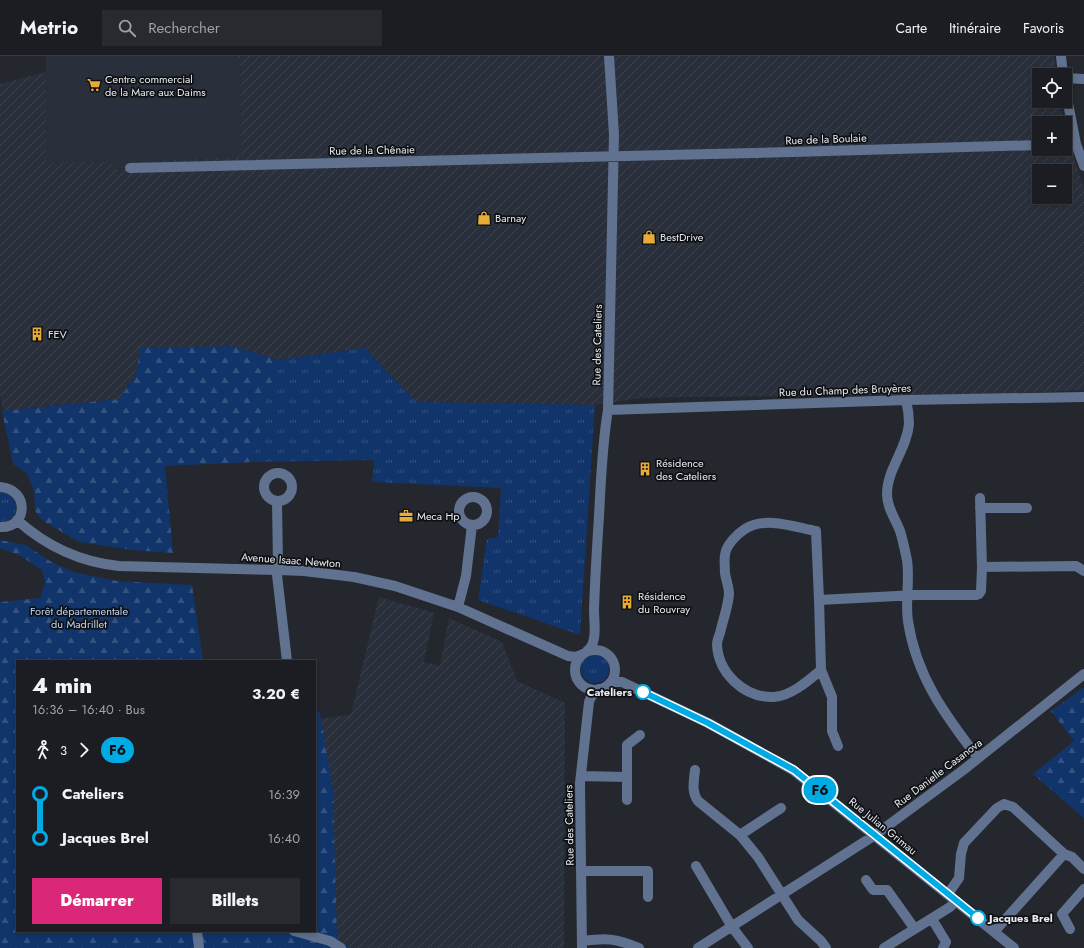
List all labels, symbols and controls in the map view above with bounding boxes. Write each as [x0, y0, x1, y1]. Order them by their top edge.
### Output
search box [102, 10, 382, 46]
text: Metrio [20, 14, 78, 41]
icon: search [116, 17, 138, 39]
text: Rechercher [148, 17, 220, 39]
text: Carte [895, 18, 927, 38]
text: Itinéraire [949, 18, 1001, 38]
text: Favoris [1023, 18, 1064, 38]
map controls [1032, 68, 1072, 204]
button: locate [1032, 68, 1072, 108]
place label: Centre commercial de la Mare aux Daims [105, 71, 206, 100]
supermarket icon: Centre commercial de la Mare aux Daims [86, 77, 102, 93]
button: + [1032, 116, 1072, 156]
street label: Rue de la Boulaie [785, 130, 867, 148]
street label: Rue de la Chênaie [329, 141, 415, 159]
button: − [1032, 164, 1072, 204]
shop icon: Barnay [476, 210, 492, 226]
place label: Barnay [495, 210, 526, 226]
shop icon: BestDrive [641, 229, 657, 245]
place label: BestDrive [660, 229, 704, 245]
street label: Rue des Cateliers [588, 304, 606, 386]
building icon: FEV [29, 326, 45, 342]
place label: FEV [48, 326, 68, 342]
street label: Rue du Champ des Bruyères [779, 380, 912, 400]
place label: Résidence des Cateliers [656, 455, 717, 484]
building icon: Résidence des Cateliers [637, 461, 653, 477]
office icon: Meca Hp [398, 508, 414, 524]
place label: Meca Hp [417, 508, 460, 524]
street label: Avenue Isaac Newton [241, 549, 341, 571]
place label: Résidence du Rouvray [638, 588, 690, 617]
building icon: Résidence du Rouvray [619, 594, 635, 610]
park label: Forêt départementale du Madrillet [30, 603, 128, 632]
text: 4 min [32, 669, 92, 701]
text: 3.20 € [252, 683, 300, 705]
place label: Cateliers [587, 684, 632, 700]
marker: Cateliers [635, 684, 651, 700]
text: 16:36 – 16:40 · Bus [32, 700, 145, 719]
street label: Rue Danielle Casanova [891, 735, 985, 811]
icon: walk [32, 739, 54, 761]
icon: forward [73, 739, 95, 761]
text: F6 [109, 740, 126, 760]
text: 3 [60, 741, 67, 760]
line badge: F6 [802, 777, 838, 803]
text: F6 [811, 780, 829, 800]
text: Cateliers [62, 783, 124, 805]
street label: Rue des Cateliers [560, 784, 578, 866]
text: 16:39 [268, 785, 300, 804]
street label: Rue Julian Grimau [845, 793, 921, 859]
text: Jacques Brel [62, 827, 149, 849]
text: 16:40 [267, 829, 300, 848]
button: Démarrer [32, 878, 162, 924]
button: Billets [170, 878, 300, 924]
marker: Jacques Brel [970, 910, 986, 926]
place label: Jacques Brel [987, 910, 1053, 926]

